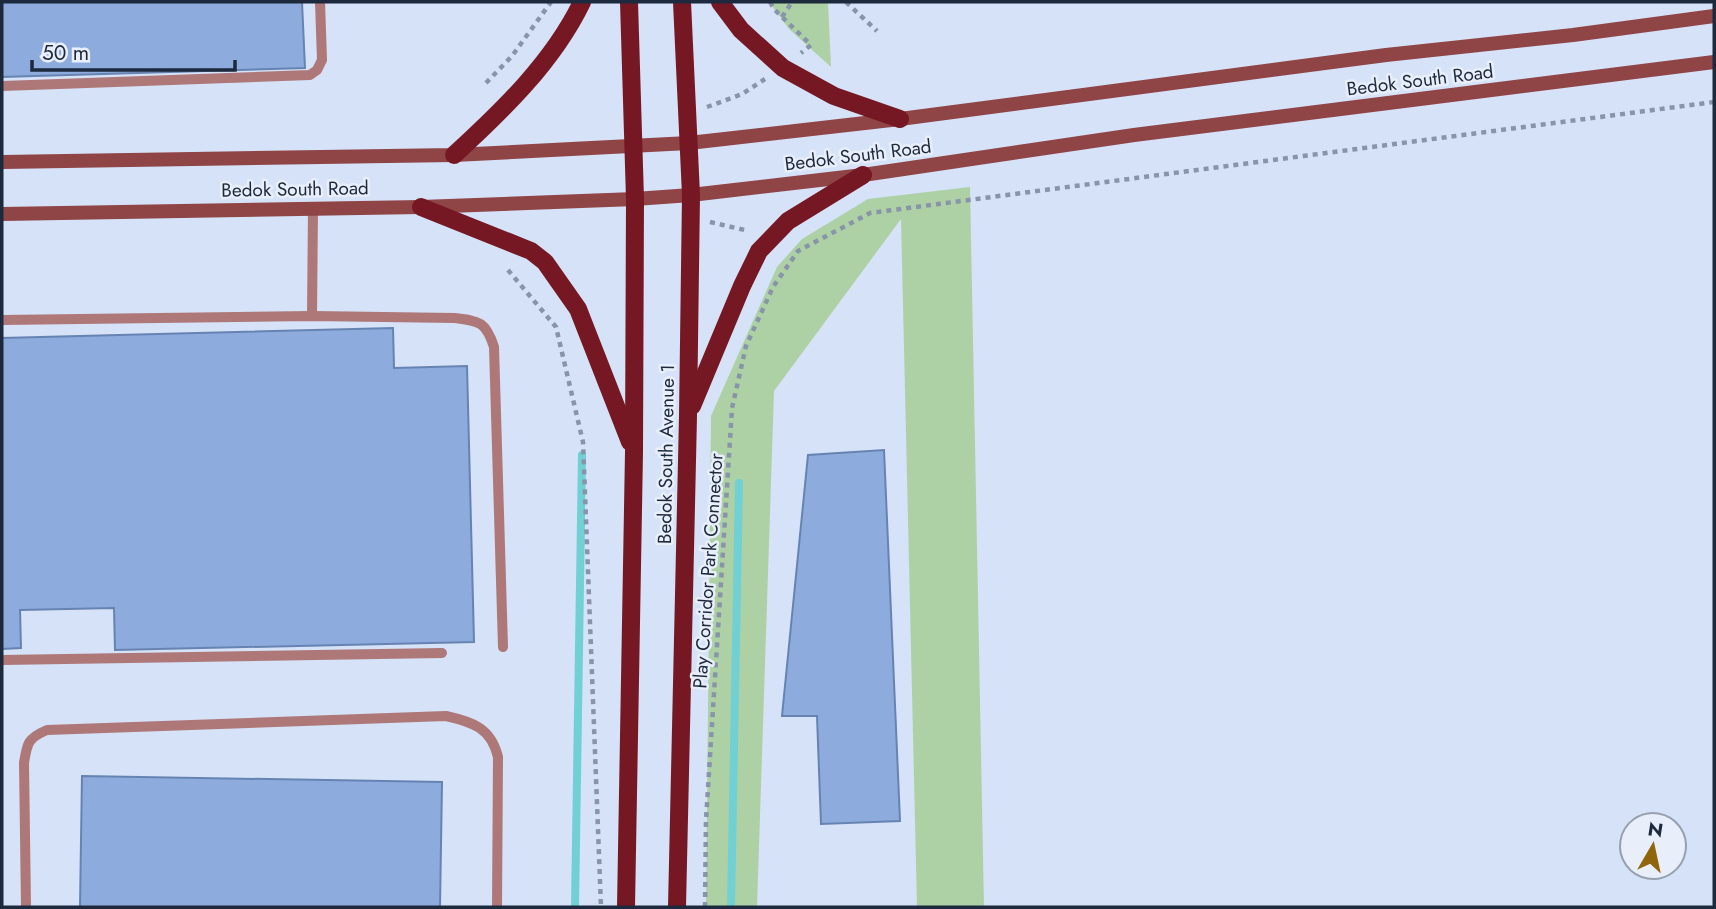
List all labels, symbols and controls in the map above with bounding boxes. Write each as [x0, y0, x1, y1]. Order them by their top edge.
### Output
scale bar [32, 28, 234, 72]
text: 50 m [42, 38, 89, 68]
street label: Bedok South Road [1345, 58, 1495, 102]
street label: Bedok South Road [783, 133, 933, 177]
street label: Bedok South Road [221, 174, 369, 204]
street label: Bedok South Avenue 1 [651, 364, 681, 544]
street label: Play Corridor Park Connector [686, 452, 730, 690]
north arrow [1618, 811, 1688, 881]
text: N [1646, 815, 1665, 844]

